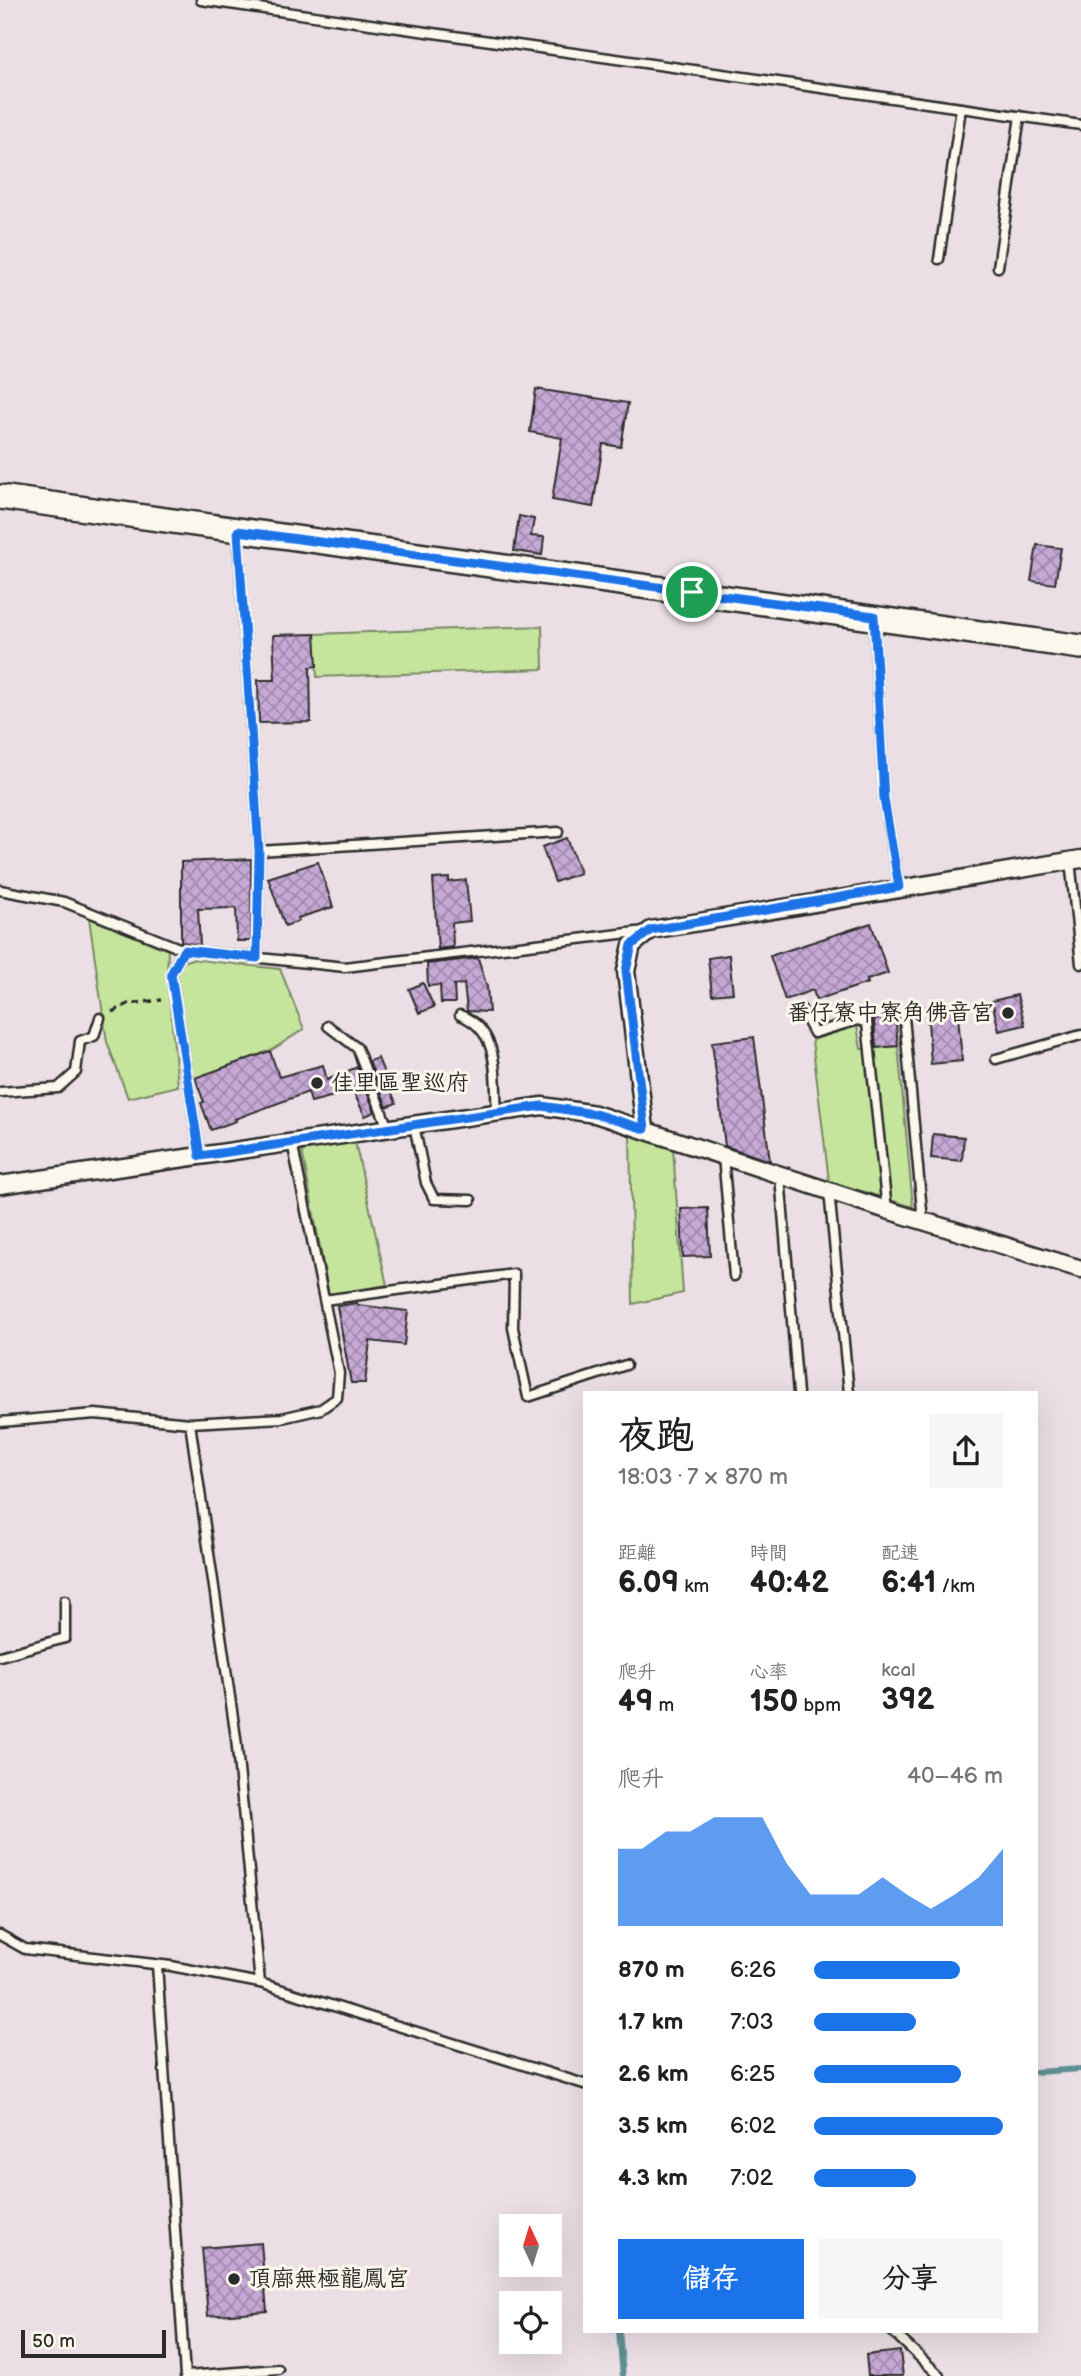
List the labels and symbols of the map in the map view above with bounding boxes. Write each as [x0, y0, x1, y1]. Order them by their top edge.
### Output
pin [662, 562, 722, 622]
place label: 番仔寮中寮角佛音宮 [787, 999, 994, 1027]
marker: 番仔寮中寮角佛音宮 [1000, 1005, 1016, 1021]
place label: 佳里區聖巡府 [331, 1069, 469, 1097]
marker: 佳里區聖巡府 [309, 1075, 325, 1091]
north arrow [499, 2214, 562, 2277]
place label: 頂廍無極龍鳳宮 [248, 2265, 409, 2293]
marker: 頂廍無極龍鳳宮 [226, 2271, 242, 2287]
scale bar [21, 2327, 166, 2359]

